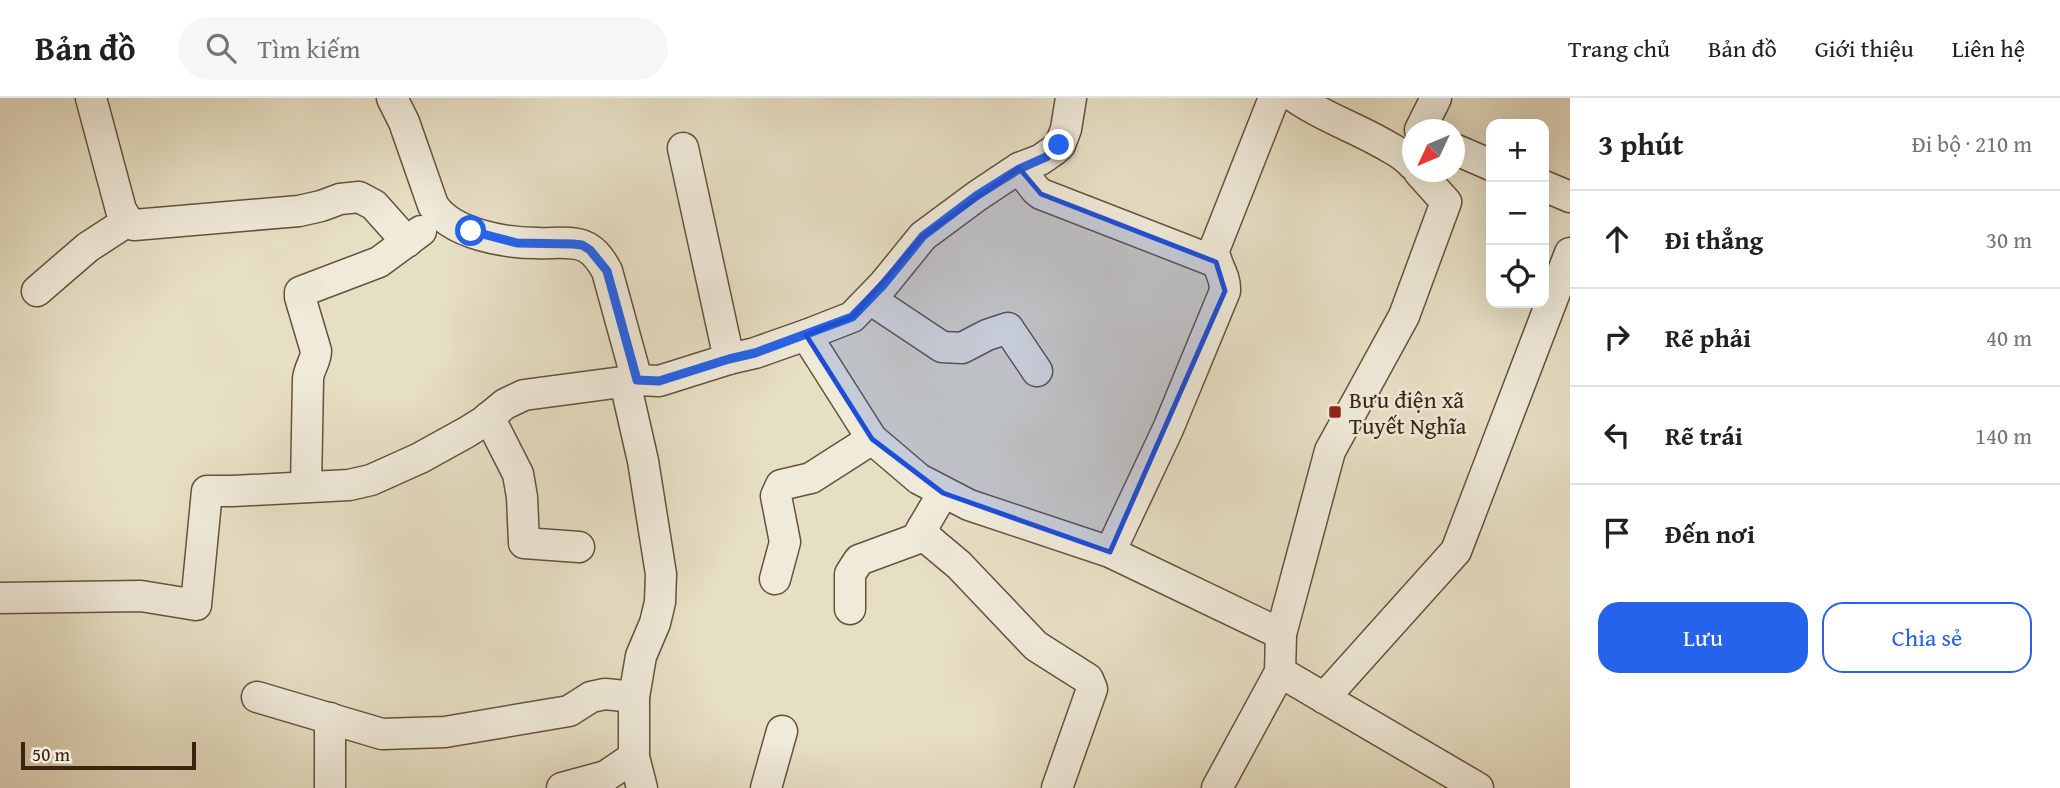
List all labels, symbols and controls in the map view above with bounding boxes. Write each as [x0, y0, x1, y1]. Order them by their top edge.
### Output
search box [178, 17, 668, 80]
text: Bản đồ [35, 24, 136, 72]
icon: search [202, 29, 240, 67]
text: Tìm kiếm [258, 29, 360, 68]
text: Trang chủ [1568, 31, 1670, 66]
text: Bản đồ [1708, 31, 1777, 66]
text: Giới thiệu [1815, 31, 1914, 66]
text: Liên hệ [1952, 31, 2025, 66]
north arrow [1402, 119, 1465, 182]
map controls [1486, 119, 1549, 308]
button: + [1486, 119, 1549, 182]
text: 3 phút [1598, 122, 1684, 166]
text: Đi bộ · 210 m [1912, 127, 2032, 160]
route end [1043, 129, 1074, 160]
button: − [1486, 182, 1549, 245]
route start [455, 215, 486, 246]
icon: ahead [1598, 220, 1636, 258]
text: Đi thẳng [1665, 220, 1763, 259]
text: 30 m [1986, 223, 2032, 256]
button: locate [1486, 245, 1549, 308]
icon: right [1598, 318, 1636, 356]
text: Rẽ phải [1665, 318, 1751, 357]
text: 40 m [1986, 321, 2032, 354]
place label: Bưu điện xã Tuyết Nghĩa [1349, 383, 1467, 442]
marker: Bưu điện xã Tuyết Nghĩa [1327, 404, 1343, 420]
icon: left [1598, 416, 1636, 454]
text: Rẽ trái [1665, 416, 1743, 455]
text: 140 m [1975, 419, 2032, 452]
icon: arrive [1598, 514, 1636, 552]
text: Đến nơi [1665, 514, 1755, 553]
button: Lưu [1598, 602, 1808, 673]
button: Chia sẻ [1822, 602, 2032, 673]
scale bar [21, 739, 196, 771]
text: 50 m [32, 740, 70, 768]

